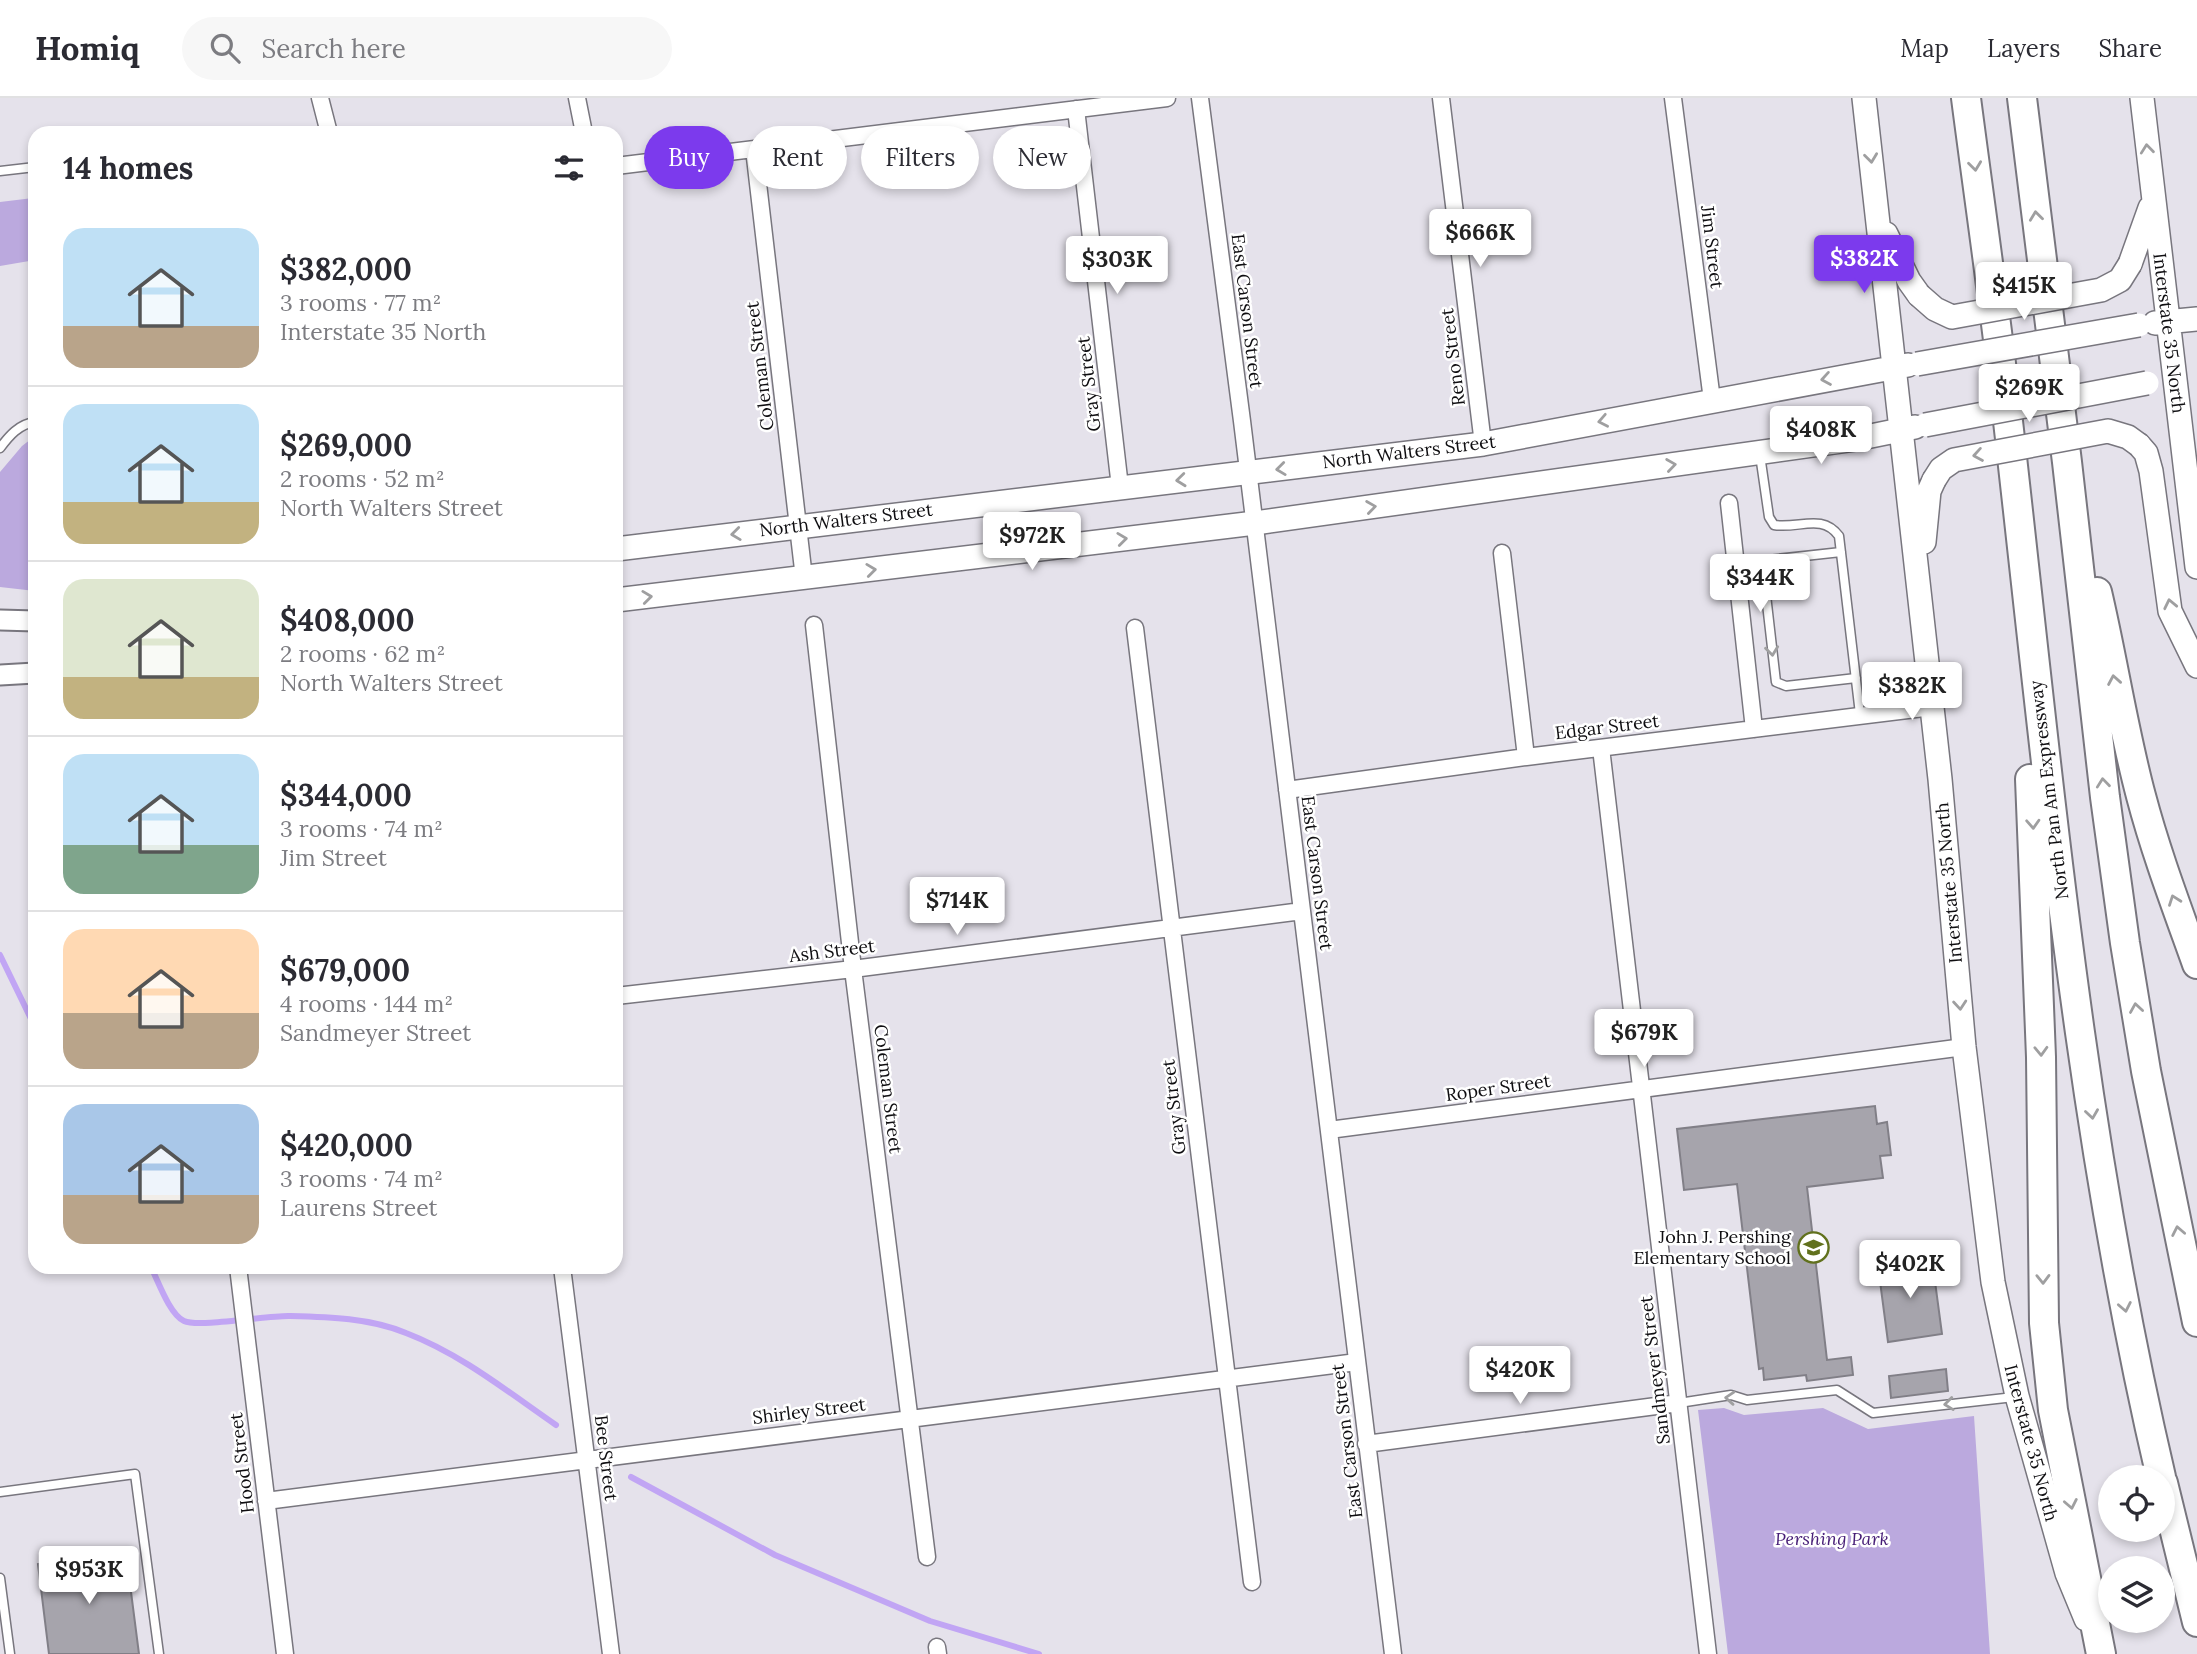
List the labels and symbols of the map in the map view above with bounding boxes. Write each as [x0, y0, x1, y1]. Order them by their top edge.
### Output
one-way arrow [2140, 143, 2155, 154]
one-way arrow [1864, 152, 1879, 164]
one-way arrow [1967, 160, 1982, 172]
street label: Jim Street [1696, 203, 1729, 290]
pin: $666K [1431, 209, 1529, 269]
one-way arrow [2029, 210, 2044, 222]
street label: East Carson Street [1227, 232, 1268, 390]
pin: $303K [1068, 236, 1166, 296]
pin: $382K [1815, 236, 1913, 295]
street label: Interstate 35 North [2148, 251, 2191, 415]
pin: $415K [1975, 262, 2073, 322]
street label: Coleman Street [740, 300, 779, 432]
street label: Reno Street [1435, 307, 1470, 407]
street label: Gray Street [1071, 335, 1106, 433]
pin: $269K [1980, 364, 2078, 424]
one-way arrow [1820, 371, 1832, 386]
pin: $408K [1772, 406, 1870, 466]
one-way arrow [1597, 413, 1609, 428]
street label: North Walters Street [1321, 429, 1497, 474]
one-way arrow [1972, 447, 1984, 462]
one-way arrow [1665, 458, 1676, 473]
one-way arrow [1275, 461, 1287, 476]
one-way arrow [1175, 472, 1186, 487]
street label: North Walters Street [758, 497, 934, 542]
one-way arrow [1365, 499, 1377, 514]
pin: $972K [983, 512, 1081, 572]
one-way arrow [730, 526, 742, 541]
one-way arrow [1116, 532, 1127, 547]
pin: $344K [1711, 554, 1809, 614]
one-way arrow [866, 562, 877, 577]
one-way arrow [641, 589, 652, 604]
one-way arrow [2163, 598, 2178, 610]
one-way arrow [1765, 646, 1780, 657]
pin: $382K [1863, 662, 1961, 722]
one-way arrow [2108, 674, 2123, 686]
street label: North Pan Am Expressway [2024, 679, 2073, 901]
street label: Edgar Street [1554, 709, 1660, 744]
one-way arrow [2096, 777, 2111, 788]
street label: East Carson Street [1297, 794, 1338, 952]
street label: Interstate 35 North [1930, 801, 1967, 964]
one-way arrow [2025, 819, 2040, 830]
pin: $714K [908, 878, 1006, 937]
one-way arrow [2168, 894, 2182, 906]
street label: Ash Street [787, 934, 876, 967]
one-way arrow [1952, 1000, 1967, 1011]
one-way arrow [2129, 1002, 2144, 1014]
pin: $679K [1595, 1010, 1693, 1069]
street label: Coleman Street [869, 1023, 908, 1155]
one-way arrow [2033, 1046, 2049, 1057]
street label: Gray Street [1156, 1058, 1191, 1156]
street label: Roper Street [1444, 1069, 1552, 1106]
one-way arrow [2085, 1108, 2100, 1120]
place label: John J. Pershing Elementary School [1633, 1225, 1792, 1269]
one-way arrow [2171, 1225, 2186, 1237]
school or university icon: John J. Pershing Elementary School [1797, 1230, 1831, 1264]
pin: $402K [1861, 1240, 1959, 1300]
one-way arrow [2036, 1273, 2051, 1284]
street label: Sandmeyer Street [1634, 1294, 1675, 1446]
one-way arrow [2117, 1301, 2132, 1313]
pin: $420K [1471, 1346, 1569, 1406]
street label: East Carson Street [1326, 1362, 1367, 1520]
street label: Interstate 35 North [1999, 1362, 2064, 1524]
one-way arrow [1724, 1391, 1735, 1406]
street label: Shirley Street [751, 1392, 867, 1429]
one-way arrow [1943, 1397, 1955, 1412]
street label: Hood Street [224, 1411, 259, 1515]
street label: Bee Street [590, 1414, 623, 1502]
one-way arrow [2062, 1498, 2077, 1510]
park label: Pershing Park [1775, 1527, 1889, 1550]
pin: $953K [40, 1546, 138, 1606]

